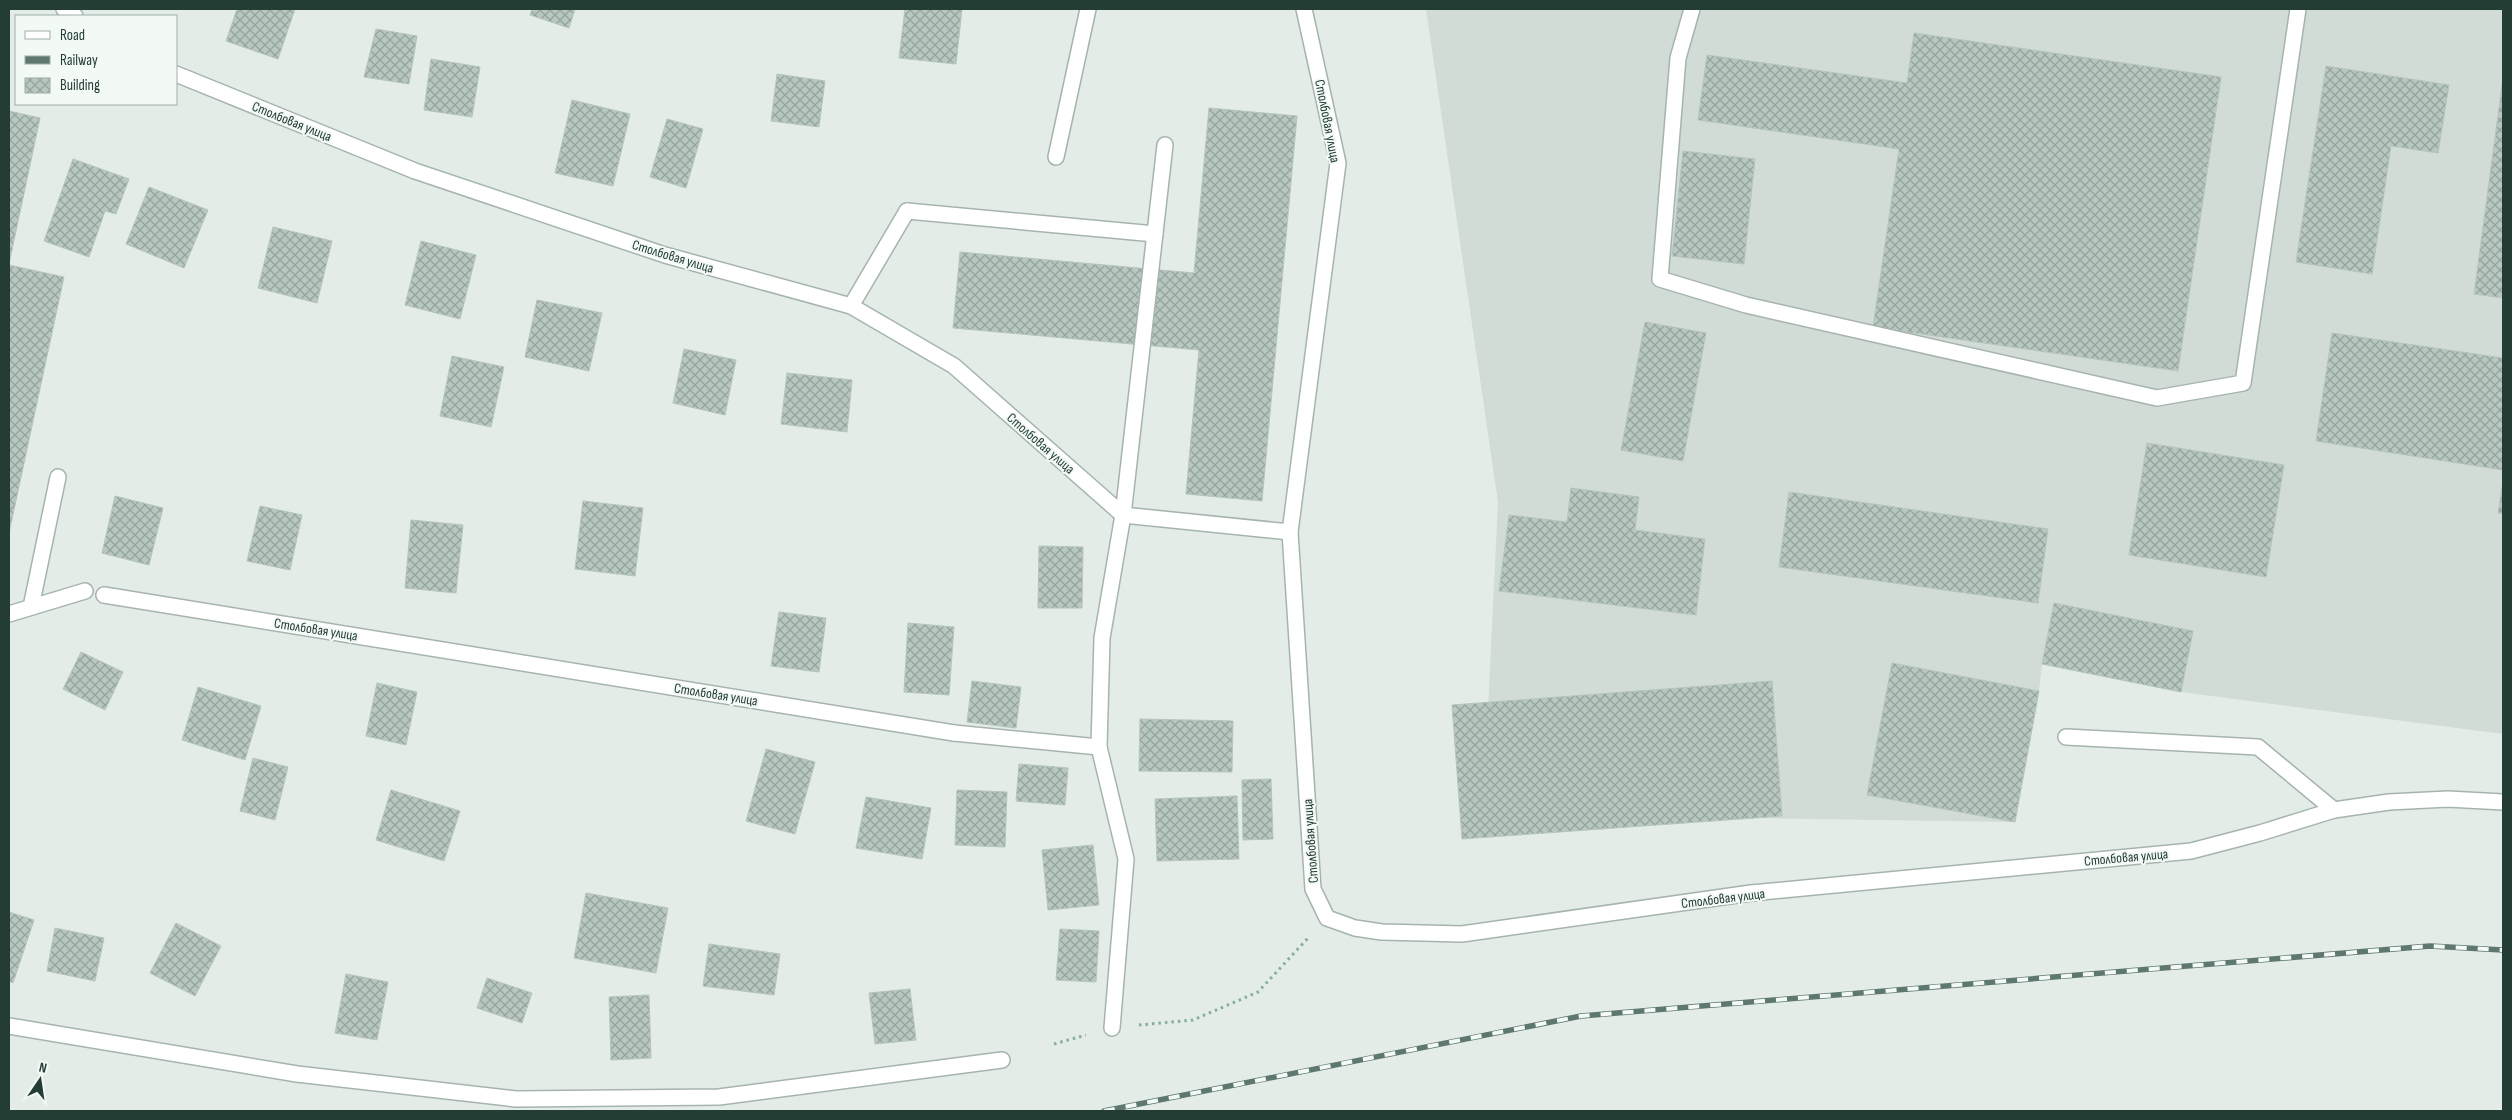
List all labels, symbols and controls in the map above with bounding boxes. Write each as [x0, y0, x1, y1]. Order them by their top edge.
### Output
legend [15, 15, 178, 105]
text: Road [60, 26, 85, 45]
text: Railway [60, 51, 98, 70]
text: Building [60, 76, 100, 95]
street label: Столбовая улица [1311, 78, 1344, 164]
street label: Столбовая улица [250, 98, 334, 145]
street label: Столбовая улица [630, 236, 716, 277]
street label: Столбовая улица [1003, 409, 1078, 477]
street label: Столбовая улица [273, 615, 359, 644]
street label: Столбовая улица [673, 680, 759, 709]
street label: Столбовая улица [1299, 798, 1322, 884]
street label: Столбовая улица [2083, 845, 2169, 870]
street label: Столбовая улица [1680, 885, 1766, 912]
north arrow [15, 1055, 65, 1105]
text: N [37, 1059, 48, 1077]

